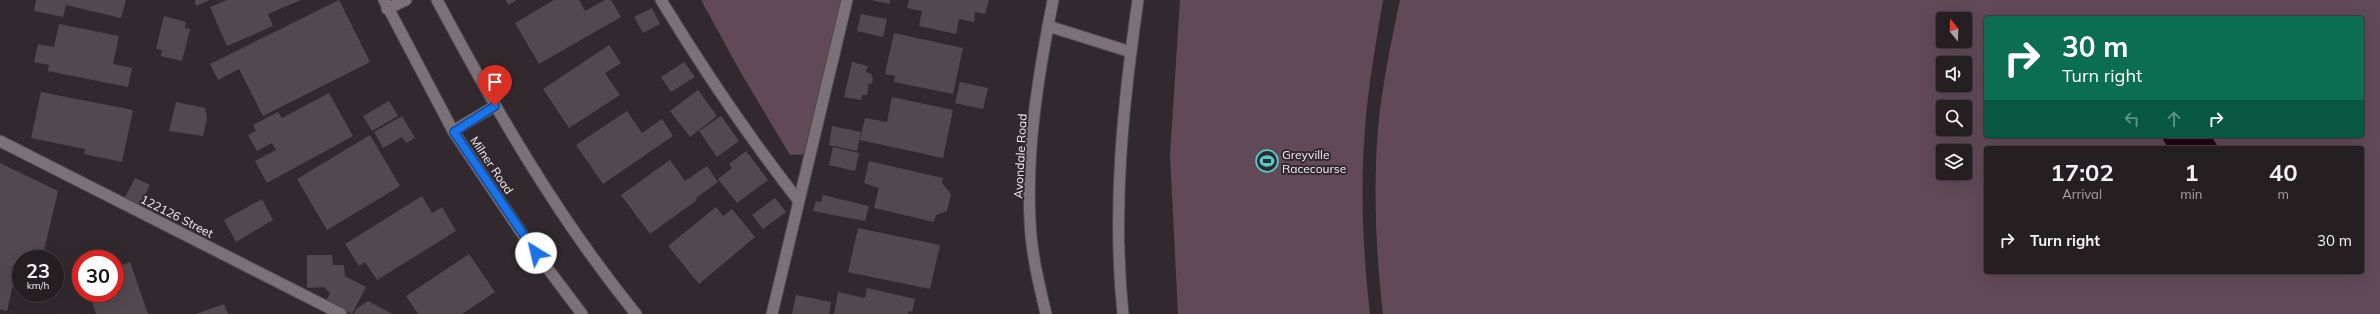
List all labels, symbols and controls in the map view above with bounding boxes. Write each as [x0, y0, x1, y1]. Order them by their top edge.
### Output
north arrow [1936, 12, 1972, 48]
map controls [1936, 12, 1972, 180]
text: 30 m [2062, 29, 2128, 64]
icon: right [1996, 32, 2048, 84]
button: sound [1936, 56, 1972, 92]
text: Turn right [2062, 64, 2142, 87]
pin [478, 65, 512, 106]
icon: arrive [484, 71, 506, 93]
button: search [1936, 100, 1972, 136]
icon: left [2121, 108, 2143, 130]
icon: ahead [2163, 108, 2185, 130]
icon: right [2205, 108, 2227, 130]
street label: Avondale Road [1010, 113, 1030, 199]
street label: Milner Road [467, 133, 517, 197]
button: layers [1936, 144, 1972, 180]
place label: Greyville Racecourse [1282, 147, 1346, 176]
sports icon: Greyville Racecourse [1254, 148, 1280, 174]
text: 17:02 [2050, 157, 2114, 187]
text: 1 [2184, 157, 2199, 187]
text: 40 [2269, 157, 2298, 187]
text: Arrival [2062, 186, 2102, 202]
text: min [2180, 186, 2202, 202]
text: m [2277, 186, 2289, 202]
street label: 122126 Street [138, 191, 216, 241]
icon: right [1996, 229, 2018, 251]
text: Turn right [2030, 231, 2100, 250]
text: 30 m [2317, 231, 2352, 250]
position arrow [515, 232, 557, 274]
speed limit sign: 30 [72, 250, 124, 302]
text: 23 [26, 258, 50, 283]
text: km/h [27, 279, 49, 292]

